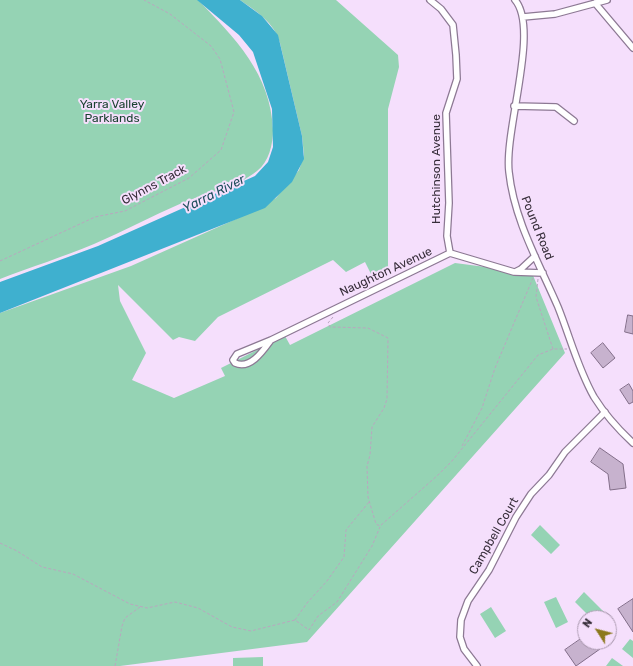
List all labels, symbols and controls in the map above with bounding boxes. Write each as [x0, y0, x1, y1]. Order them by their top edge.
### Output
park label: Yarra Valley Parklands [80, 98, 144, 126]
street label: Hutchinson Avenue [430, 114, 444, 224]
street label: Glynns Track [119, 162, 189, 208]
water label: Yarra River [180, 172, 248, 216]
street label: Pound Road [518, 194, 556, 262]
street label: Naughton Avenue [337, 244, 435, 300]
street label: Campbell Court [466, 495, 522, 577]
north arrow [577, 610, 617, 650]
text: N [580, 616, 595, 630]

